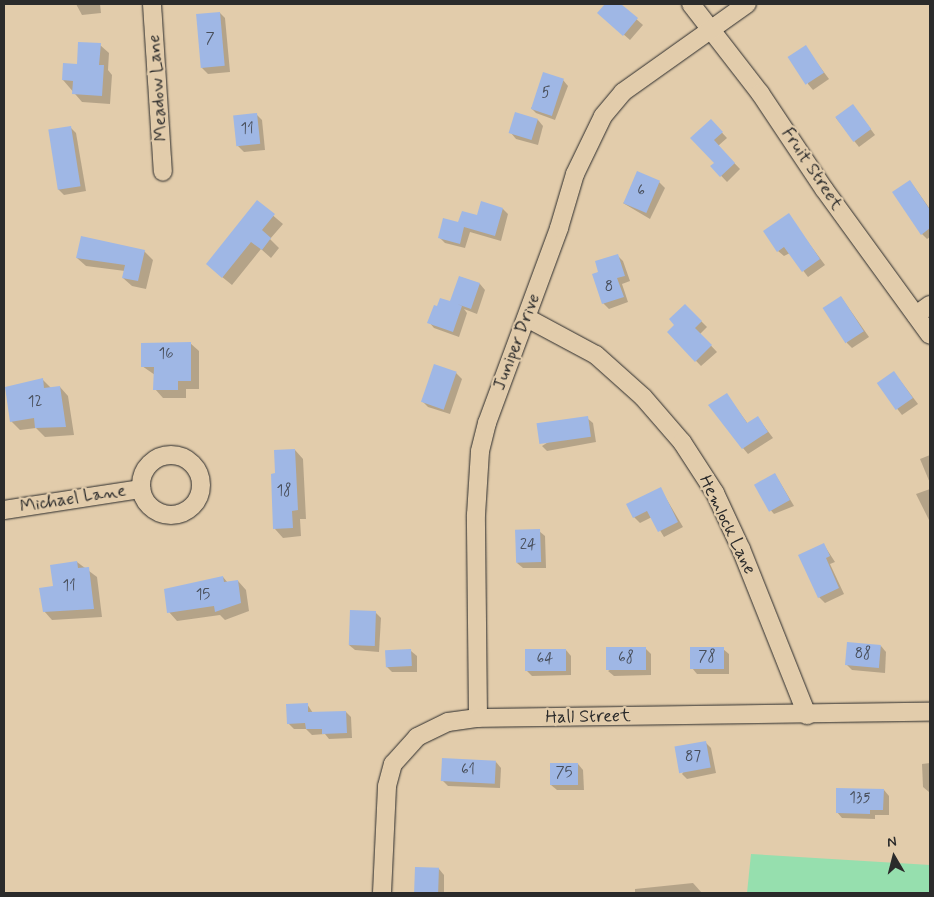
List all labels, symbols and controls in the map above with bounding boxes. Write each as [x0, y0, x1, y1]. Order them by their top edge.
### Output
house number: 7 [205, 31, 215, 49]
street label: Meadow Lane [143, 34, 173, 142]
house number: 5 [542, 85, 550, 103]
house number: 11 [240, 121, 254, 139]
street label: Fruit Street [777, 124, 847, 214]
house number: 6 [637, 183, 645, 201]
house number: 8 [605, 279, 613, 297]
street label: Juniper Drive [489, 291, 545, 393]
house number: 16 [159, 346, 173, 364]
house number: 12 [28, 394, 42, 412]
street label: Hemlock Lane [693, 471, 761, 579]
street label: Michael Lane [21, 480, 125, 518]
house number: 18 [277, 483, 291, 501]
house number: 24 [520, 537, 536, 555]
house number: 11 [62, 578, 76, 596]
house number: 15 [196, 587, 210, 605]
house number: 88 [855, 646, 871, 664]
house number: 78 [698, 649, 716, 667]
house number: 68 [618, 650, 634, 668]
house number: 64 [537, 651, 553, 669]
street label: Hall Street [545, 705, 631, 729]
house number: 87 [685, 749, 701, 767]
house number: 61 [461, 762, 475, 780]
house number: 75 [555, 765, 573, 783]
house number: 135 [849, 790, 871, 808]
north arrow [869, 832, 919, 882]
text: N [886, 833, 898, 852]

